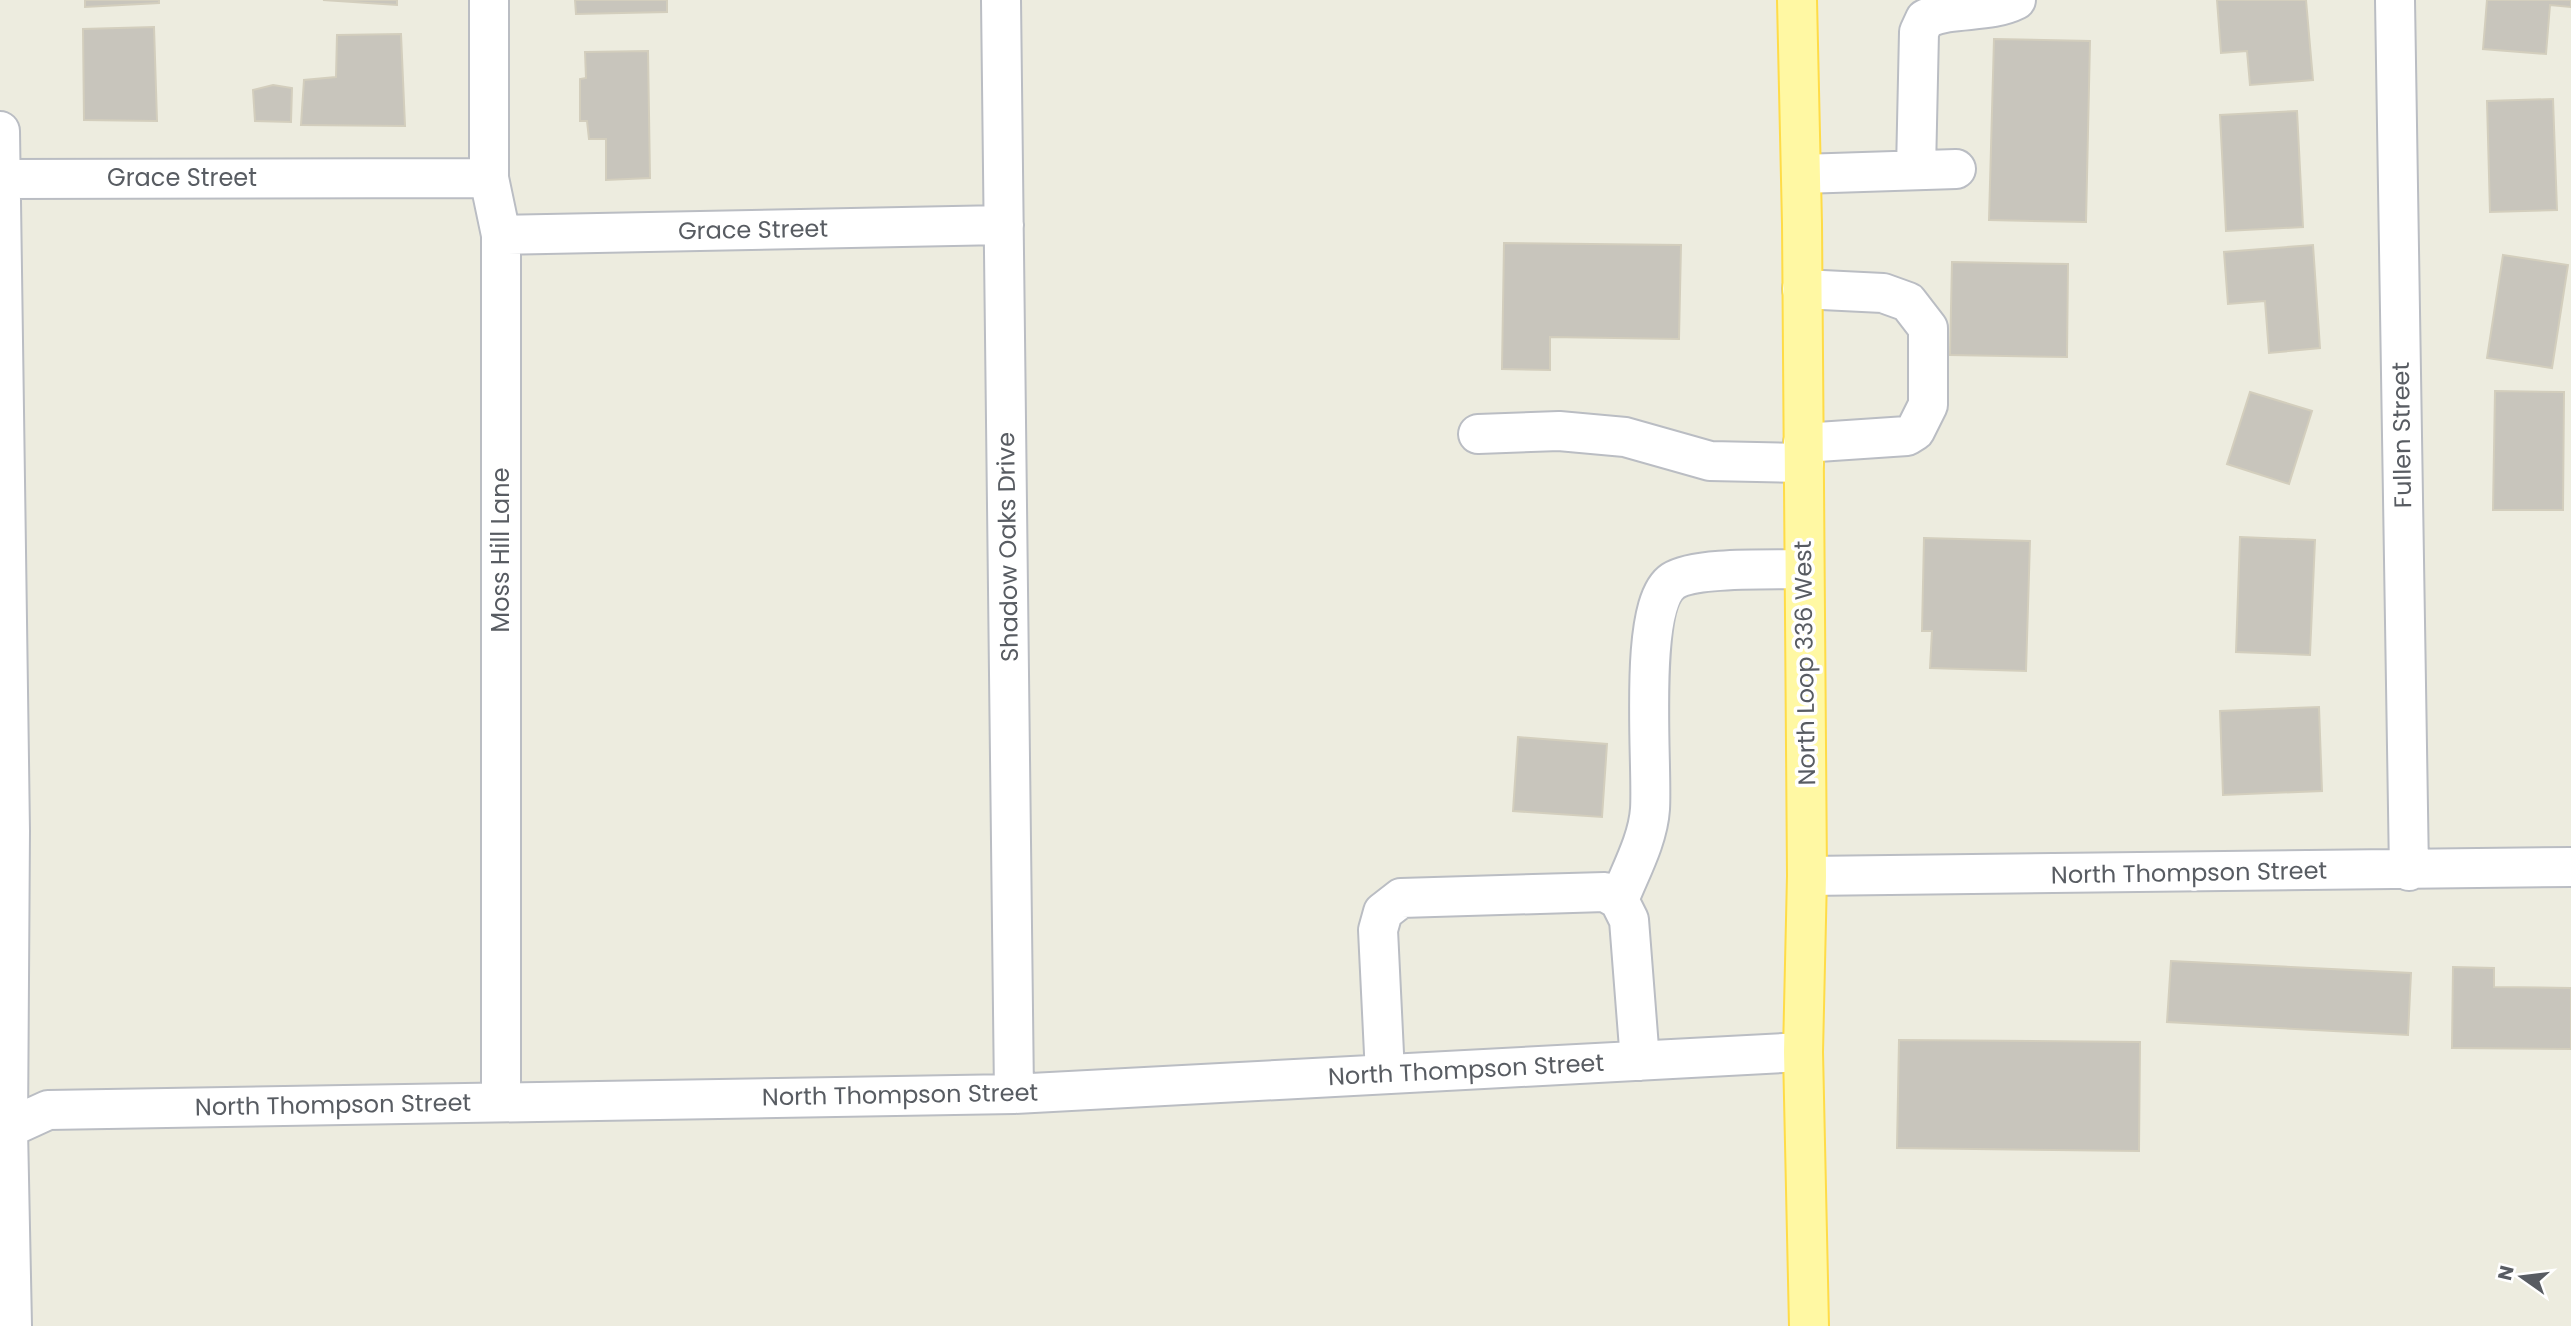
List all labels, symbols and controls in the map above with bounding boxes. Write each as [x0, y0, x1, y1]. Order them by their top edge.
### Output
street label: Grace Street [107, 161, 257, 194]
street label: Grace Street [678, 212, 828, 247]
street label: Fullen Street [2384, 362, 2419, 508]
street label: Shadow Oaks Drive [989, 432, 1026, 662]
street label: Moss Hill Lane [484, 467, 517, 633]
street label: North Loop 336 West [1786, 540, 1823, 786]
street label: North Thompson Street [2051, 854, 2327, 891]
street label: North Thompson Street [1327, 1046, 1605, 1093]
street label: North Thompson Street [762, 1076, 1038, 1113]
street label: North Thompson Street [195, 1086, 471, 1123]
north arrow [2487, 1242, 2557, 1312]
text: N [2491, 1263, 2521, 1283]

